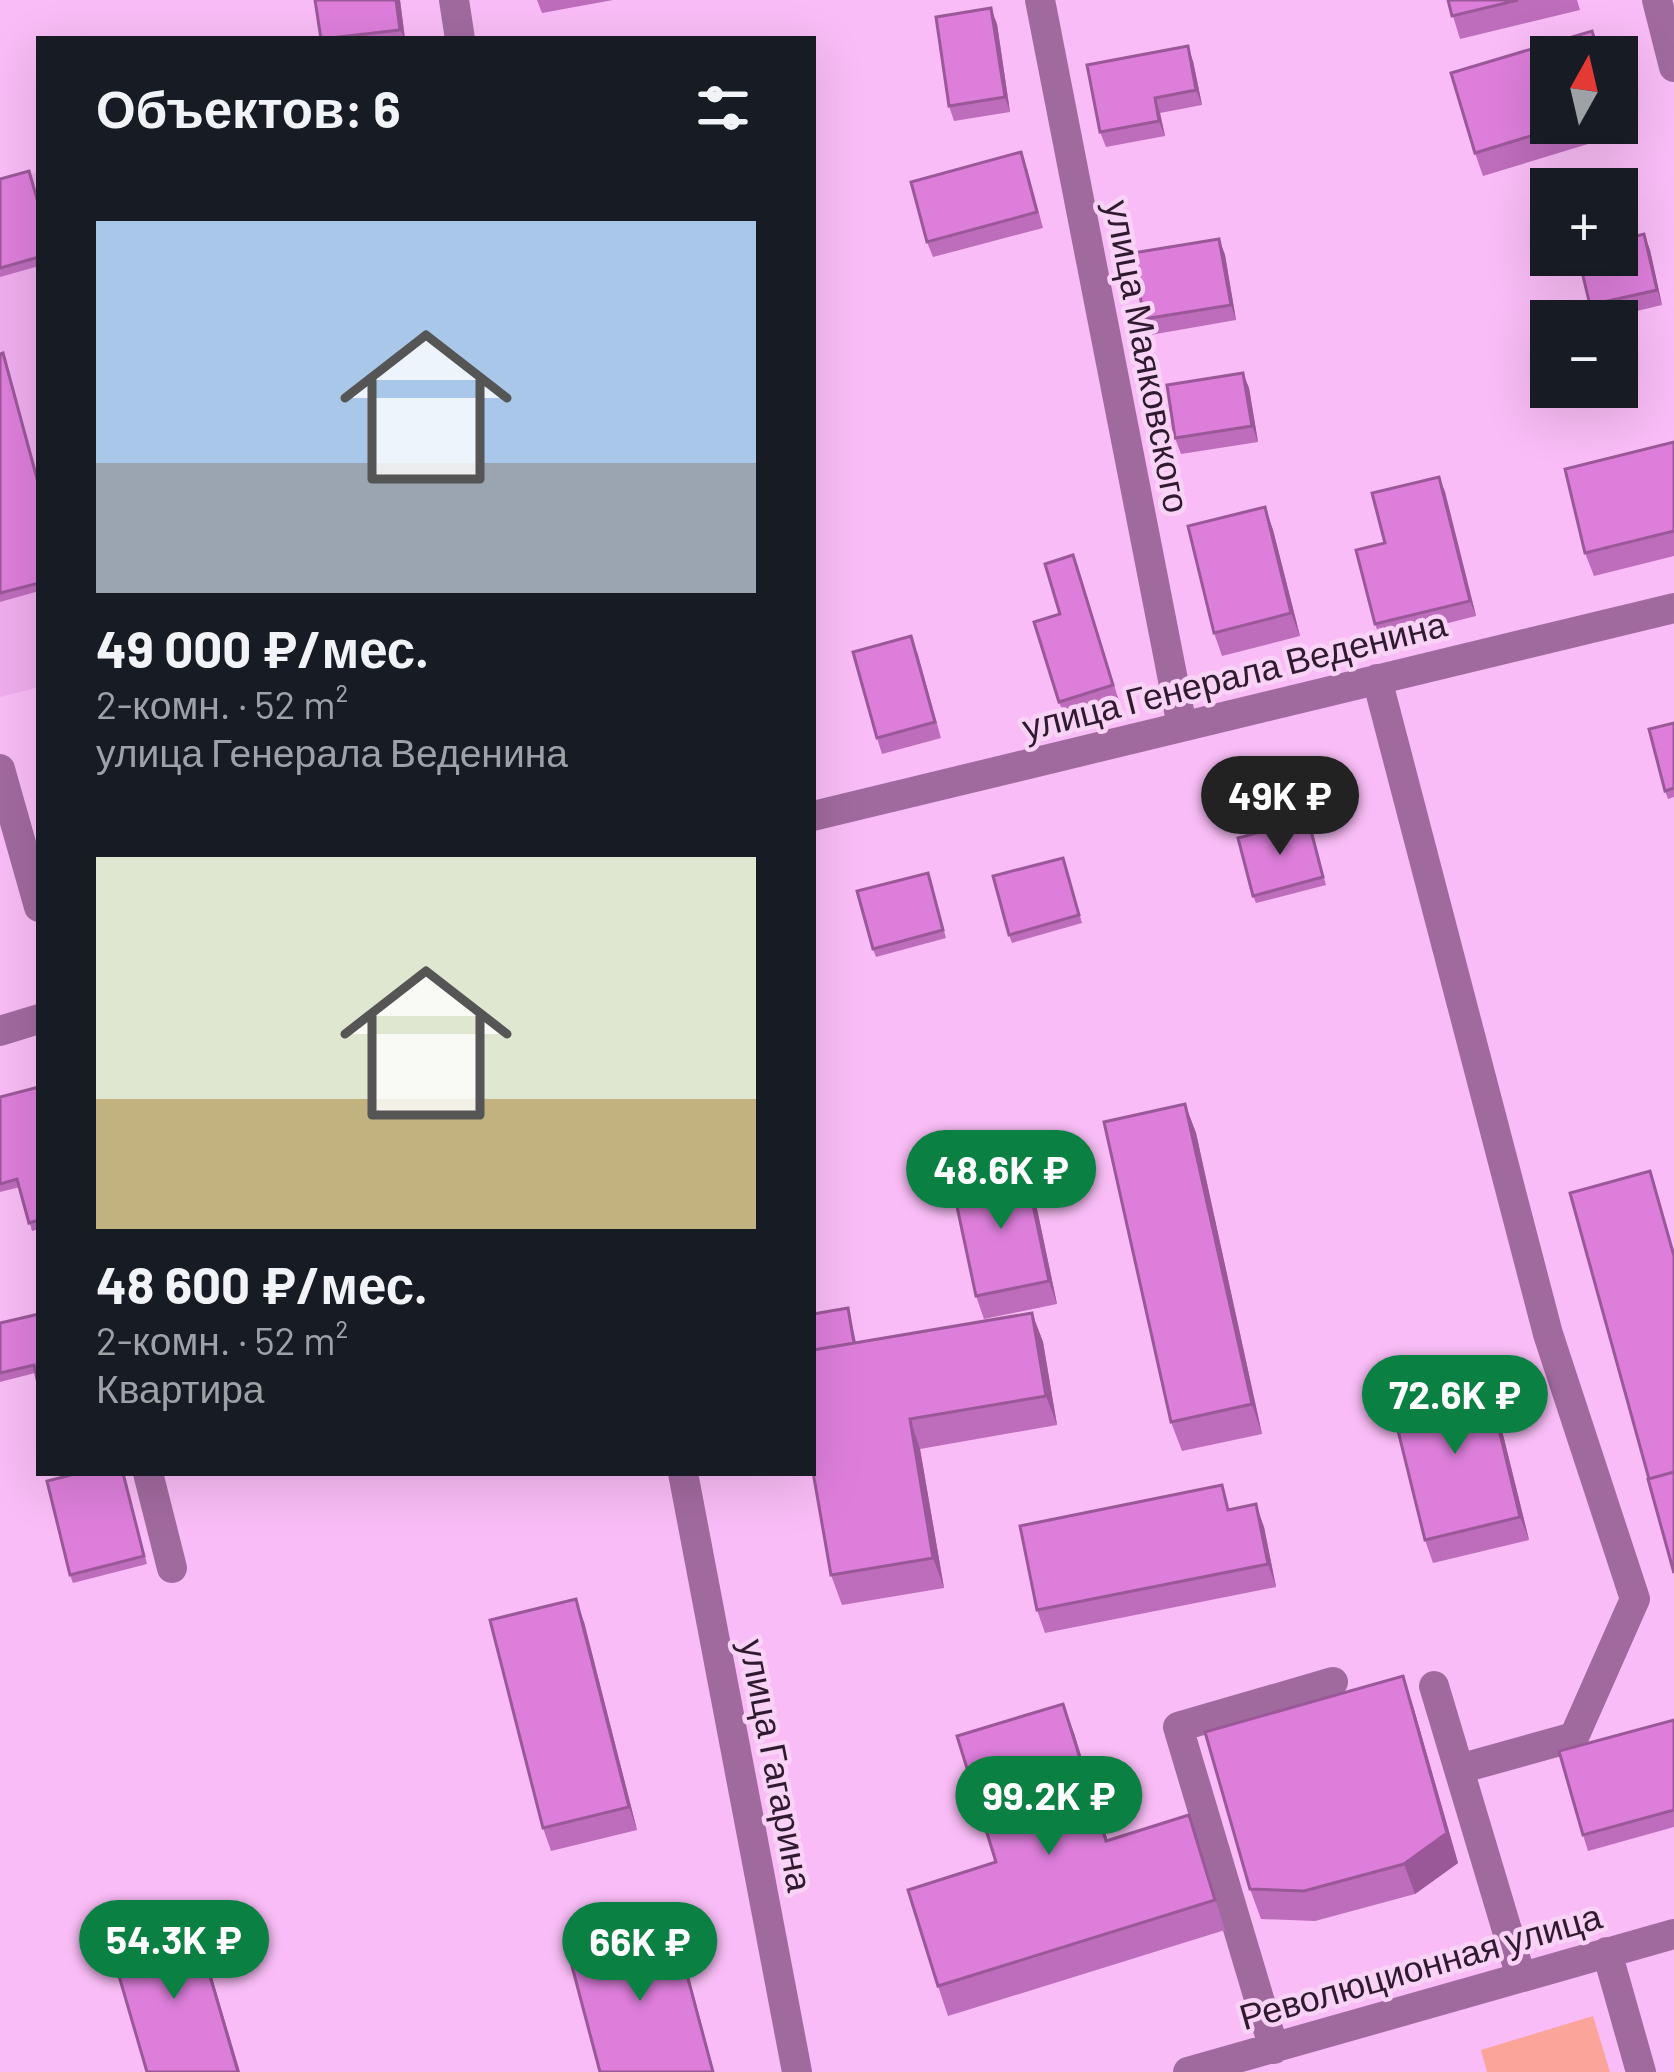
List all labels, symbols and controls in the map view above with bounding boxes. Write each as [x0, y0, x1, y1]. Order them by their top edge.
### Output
north arrow [1530, 36, 1638, 144]
map controls [1530, 36, 1638, 408]
icon: filters [690, 75, 756, 141]
text: Объектов: 6 [96, 77, 401, 138]
button: + [1530, 168, 1638, 276]
street label: улица Маяковского [1097, 196, 1200, 516]
icon: home [318, 299, 534, 515]
button: − [1530, 300, 1638, 408]
street label: улица Генерала Веденина [1017, 600, 1452, 749]
text: 49 000 ₽/мес. [96, 617, 429, 678]
text: 2-комн. · 52 m² [96, 680, 348, 727]
text: улица Генерала Веденина [96, 728, 568, 775]
pin: 49K ₽ [1196, 756, 1364, 858]
text: 49K ₽ [1228, 771, 1332, 818]
icon: home [318, 935, 534, 1151]
pin: 48.6K ₽ [890, 1130, 1112, 1232]
text: 48.6K ₽ [933, 1145, 1069, 1192]
text: 48 600 ₽/мес. [96, 1253, 428, 1314]
text: 2-комн. · 52 m² [96, 1316, 348, 1363]
pin: 72.6K ₽ [1344, 1355, 1566, 1457]
text: Квартира [96, 1364, 265, 1411]
text: 72.6K ₽ [1389, 1370, 1521, 1417]
street label: улица Гагарина [731, 1635, 824, 1896]
pin: 99.2K ₽ [938, 1756, 1160, 1858]
text: 99.2K ₽ [982, 1771, 1116, 1818]
street label: Революционная улица [1234, 1892, 1607, 2038]
pin: 54.3K ₽ [63, 1900, 285, 2002]
pin: 66K ₽ [556, 1902, 724, 2004]
text: 54.3K ₽ [106, 1915, 242, 1962]
text: 66K ₽ [589, 1917, 691, 1964]

